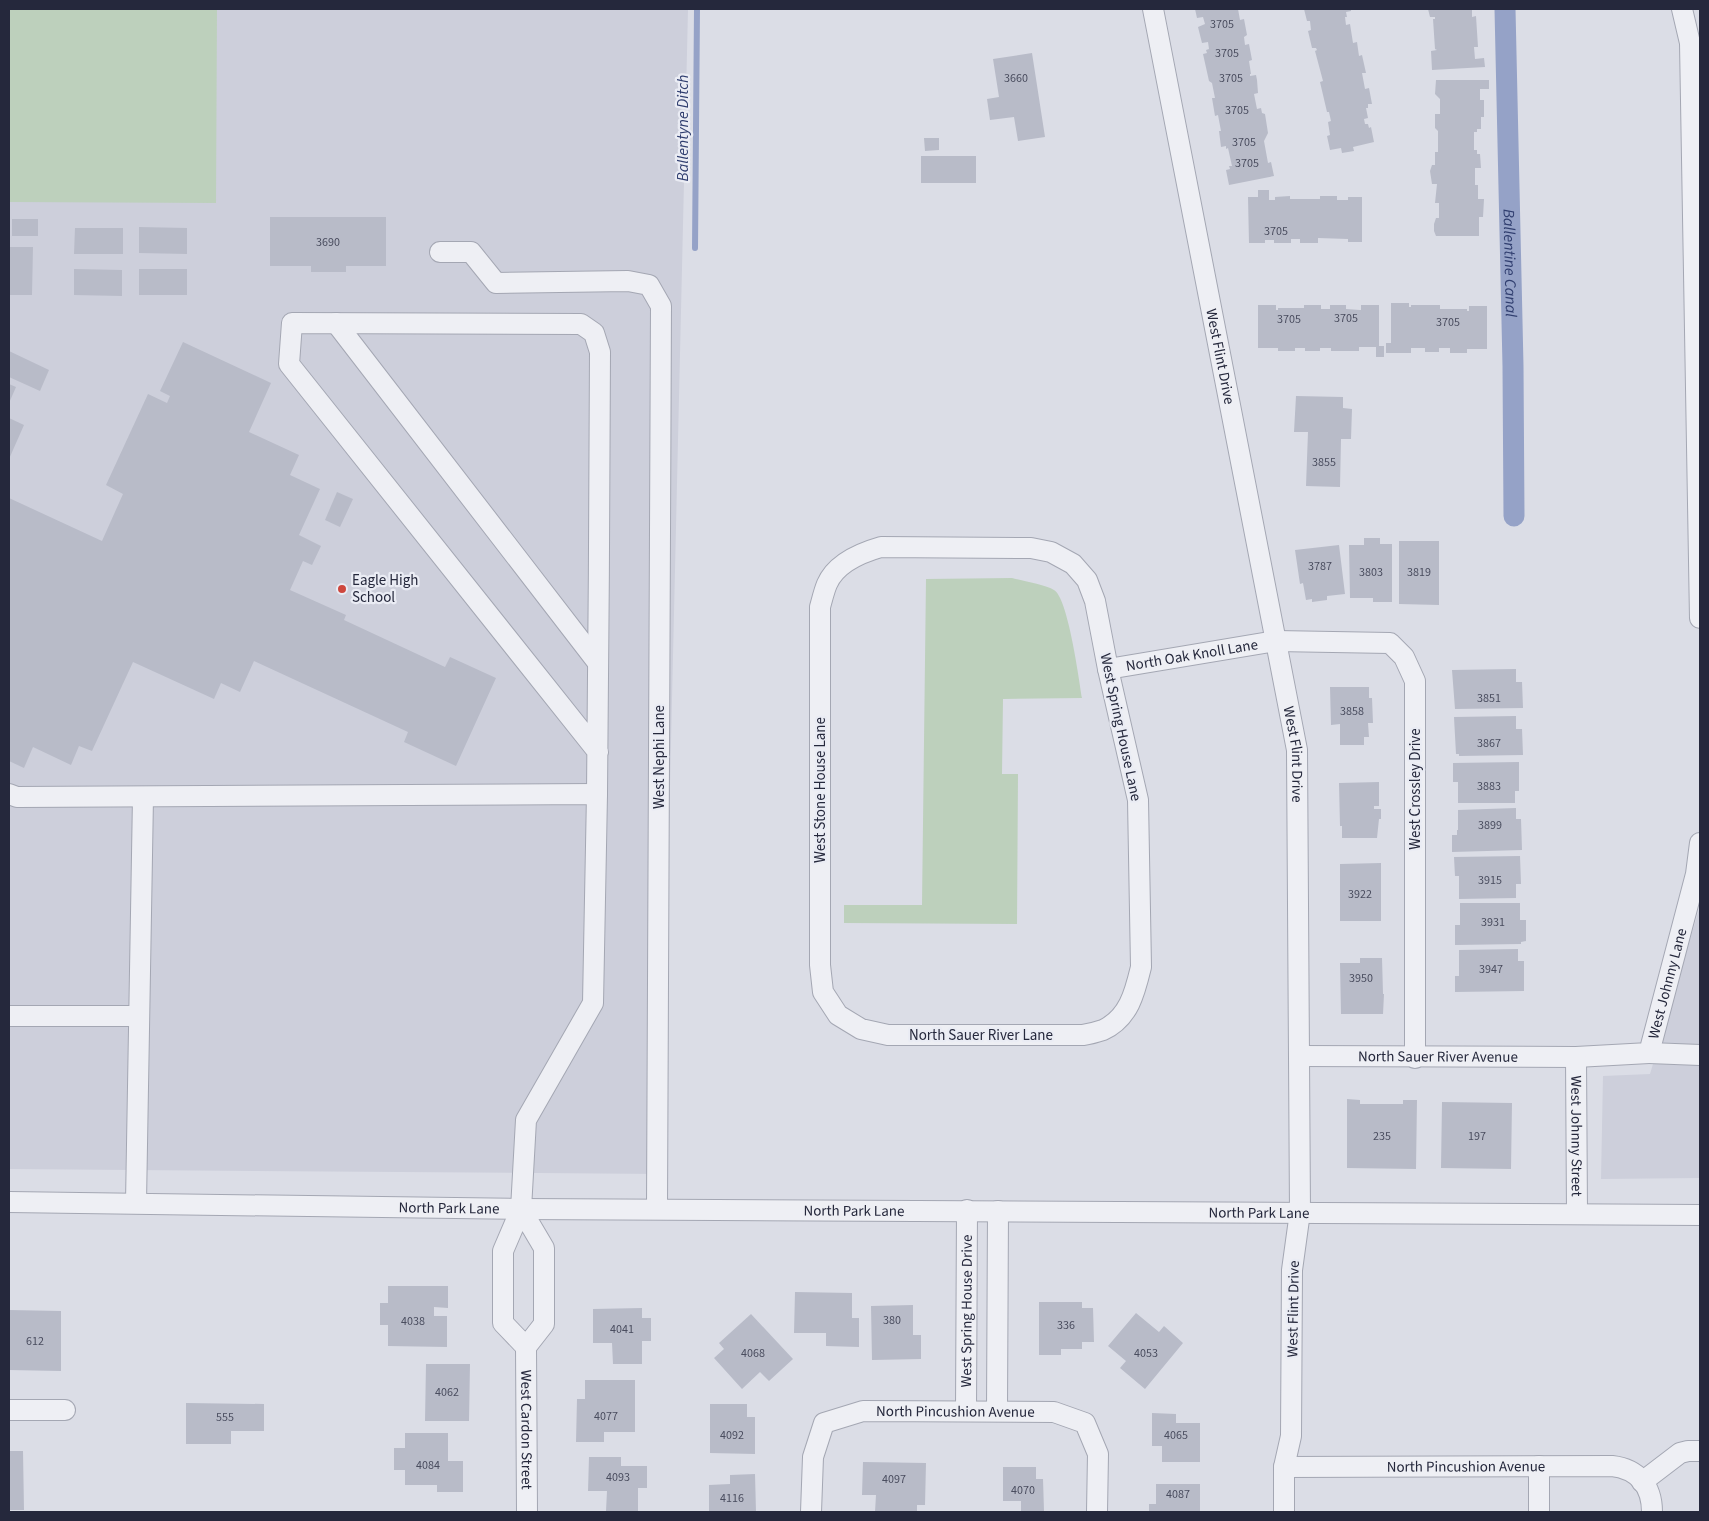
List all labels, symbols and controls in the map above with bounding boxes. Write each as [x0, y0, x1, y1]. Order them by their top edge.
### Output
house number: 3705 [1210, 16, 1234, 33]
house number: 3705 [1215, 45, 1239, 62]
house number: 3660 [1004, 70, 1028, 87]
house number: 3705 [1219, 70, 1243, 87]
water label: Ballentyne Ditch [672, 75, 694, 181]
house number: 3705 [1225, 102, 1249, 119]
house number: 3705 [1232, 134, 1256, 151]
house number: 3705 [1235, 155, 1259, 172]
water label: Ballentine Canal [1497, 209, 1522, 317]
house number: 3705 [1264, 223, 1288, 240]
house number: 3690 [316, 234, 340, 251]
street label: West Flint Drive [1200, 307, 1240, 406]
house number: 3705 [1334, 310, 1358, 327]
house number: 3705 [1277, 311, 1301, 328]
house number: 3705 [1436, 314, 1460, 331]
house number: 3855 [1312, 454, 1336, 471]
house number: 3787 [1308, 558, 1332, 575]
house number: 3803 [1359, 564, 1383, 581]
house number: 3819 [1407, 564, 1431, 581]
place label: Eagle High School [352, 570, 418, 608]
marker: Eagle High School [336, 583, 348, 595]
street label: North Oak Knoll Lane [1124, 634, 1260, 677]
street label: West Spring House Lane [1095, 651, 1146, 803]
house number: 3851 [1477, 690, 1501, 707]
house number: 3858 [1340, 703, 1364, 720]
street label: West Flint Drive [1278, 704, 1307, 803]
street label: West Nephi Lane [649, 705, 670, 809]
street label: West Stone House Lane [810, 717, 831, 863]
street label: West Crossley Drive [1405, 728, 1426, 850]
house number: 3867 [1477, 735, 1501, 752]
house number: 3883 [1477, 778, 1501, 795]
house number: 3899 [1478, 817, 1502, 834]
house number: 3915 [1478, 872, 1502, 889]
house number: 3922 [1348, 886, 1372, 903]
house number: 3931 [1481, 914, 1505, 931]
street label: West Johnny Lane [1643, 926, 1692, 1041]
house number: 3947 [1479, 961, 1503, 978]
house number: 3950 [1349, 970, 1373, 987]
street label: North Sauer River Lane [909, 1025, 1053, 1046]
street label: North Sauer River Avenue [1358, 1046, 1518, 1068]
street label: West Johnny Street [1565, 1075, 1587, 1197]
house number: 235 [1373, 1128, 1391, 1145]
house number: 197 [1468, 1128, 1486, 1145]
street label: North Park Lane [398, 1197, 500, 1220]
street label: North Park Lane [803, 1200, 904, 1222]
street label: North Park Lane [1208, 1202, 1309, 1224]
street label: West Spring House Drive [956, 1235, 978, 1387]
street label: West Flint Drive [1282, 1260, 1305, 1358]
house number: 380 [883, 1312, 901, 1329]
house number: 4038 [401, 1313, 425, 1330]
house number: 336 [1057, 1317, 1075, 1334]
house number: 4041 [610, 1321, 634, 1338]
house number: 612 [26, 1333, 44, 1350]
house number: 4068 [741, 1345, 765, 1362]
house number: 4053 [1134, 1345, 1158, 1362]
street label: West Cardon Street [515, 1370, 537, 1490]
house number: 4062 [435, 1384, 459, 1401]
street label: North Pincushion Avenue [876, 1401, 1035, 1423]
house number: 4077 [594, 1408, 618, 1425]
house number: 555 [216, 1409, 234, 1426]
house number: 4092 [720, 1427, 744, 1444]
house number: 4065 [1164, 1427, 1188, 1444]
street label: North Pincushion Avenue [1387, 1456, 1545, 1478]
house number: 4084 [416, 1457, 440, 1474]
house number: 4093 [606, 1469, 630, 1486]
house number: 4097 [882, 1471, 906, 1488]
house number: 4070 [1011, 1482, 1035, 1499]
house number: 4087 [1166, 1486, 1190, 1503]
house number: 4116 [720, 1490, 744, 1507]

